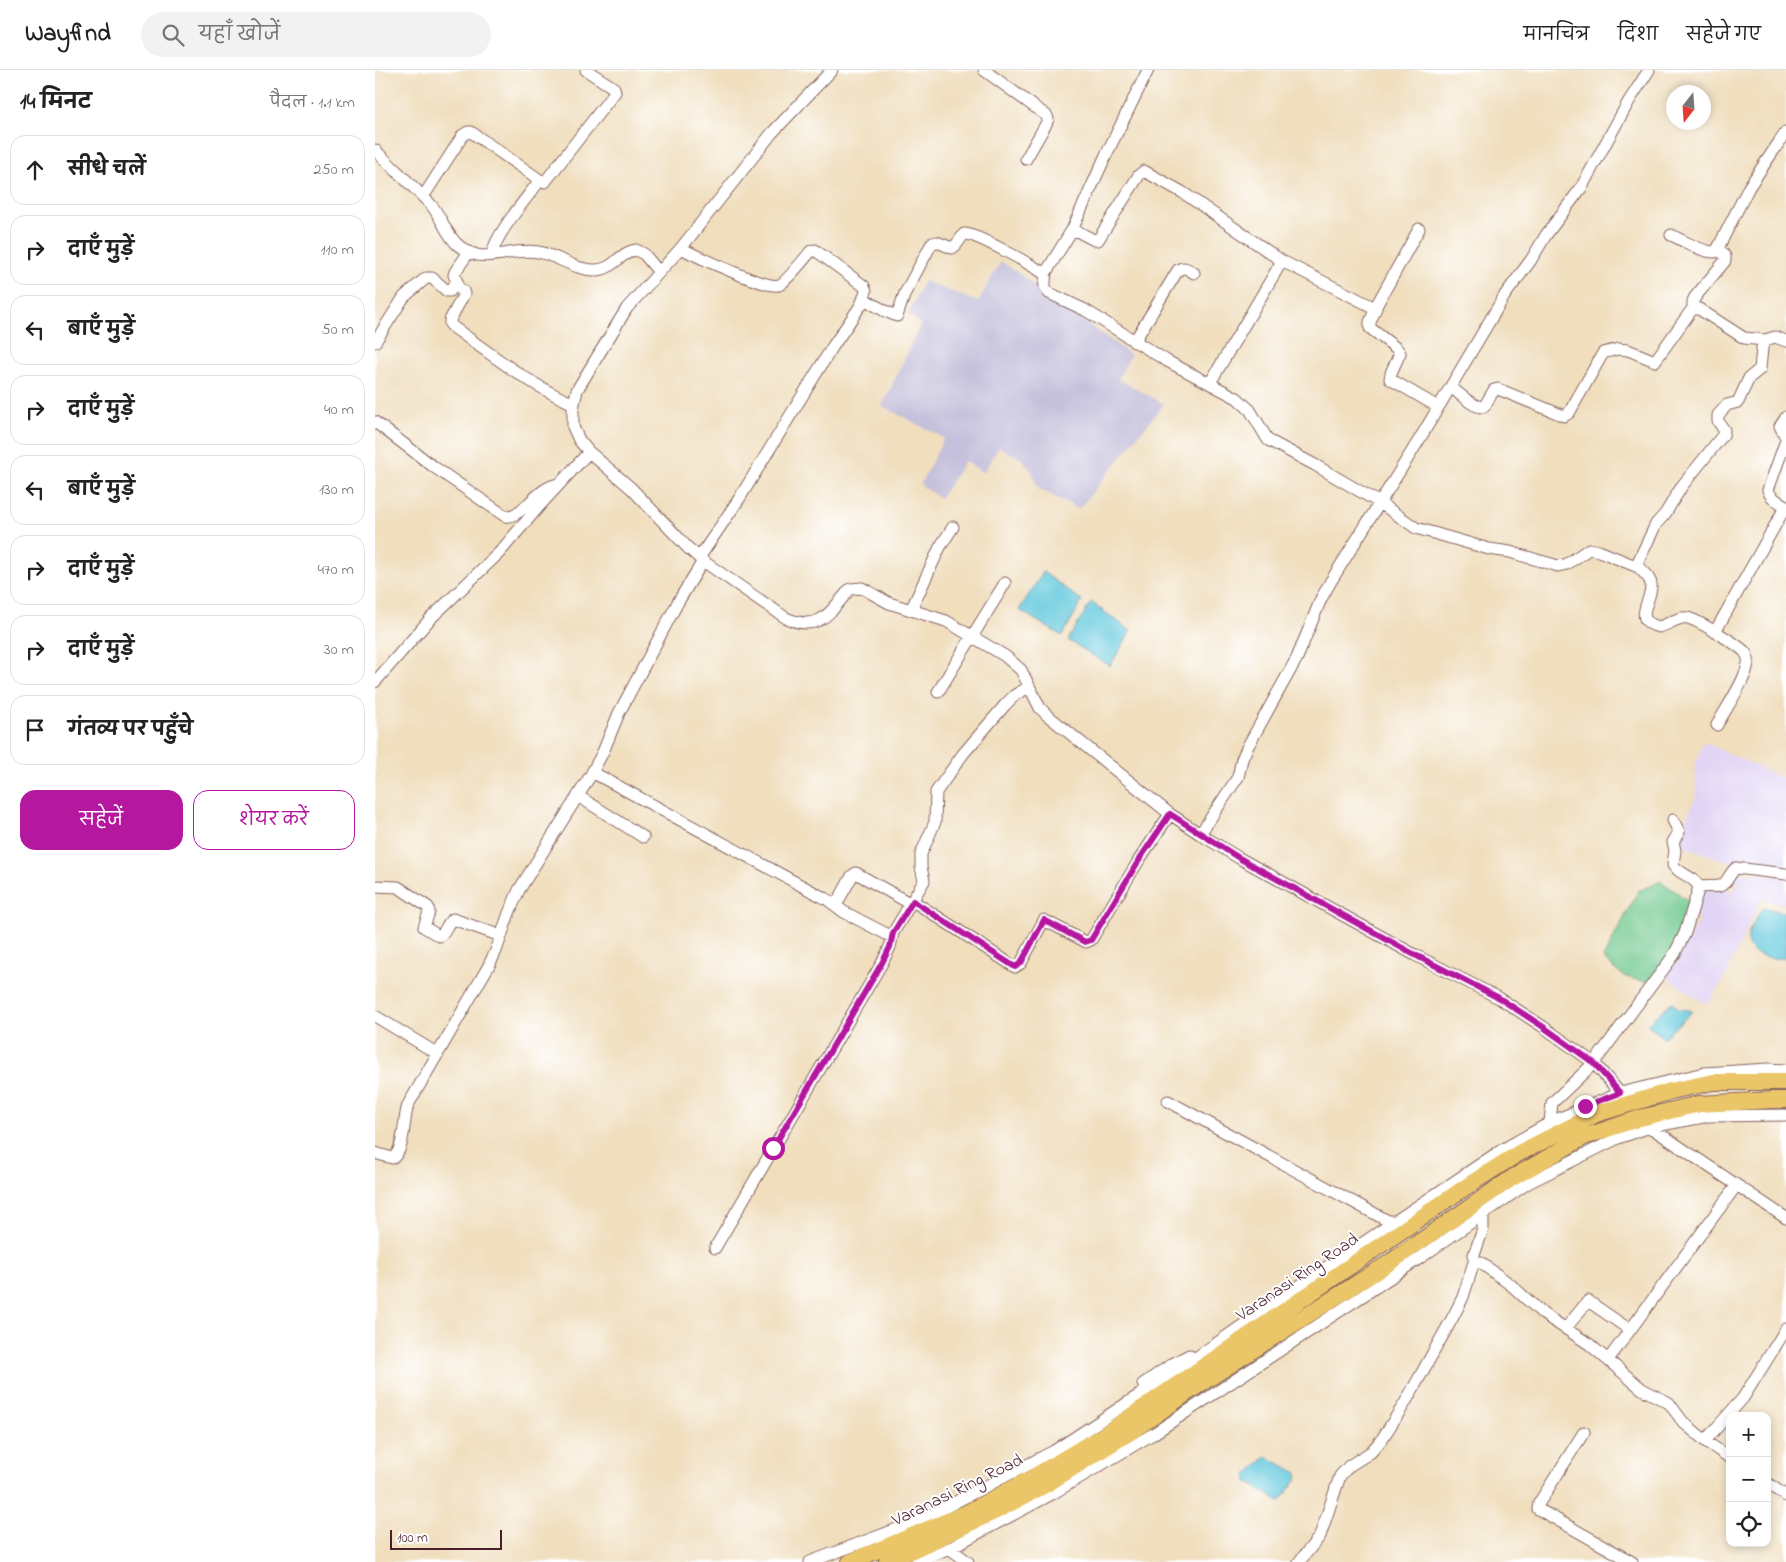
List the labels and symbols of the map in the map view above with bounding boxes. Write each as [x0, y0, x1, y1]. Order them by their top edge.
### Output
north arrow [1666, 85, 1711, 130]
route end [1574, 1095, 1597, 1118]
route start [762, 1137, 785, 1160]
street label: Varanasi Ring Road [1231, 1227, 1365, 1330]
street label: Varanasi Ring Road [887, 1448, 1028, 1535]
scale bar [390, 1527, 503, 1550]

